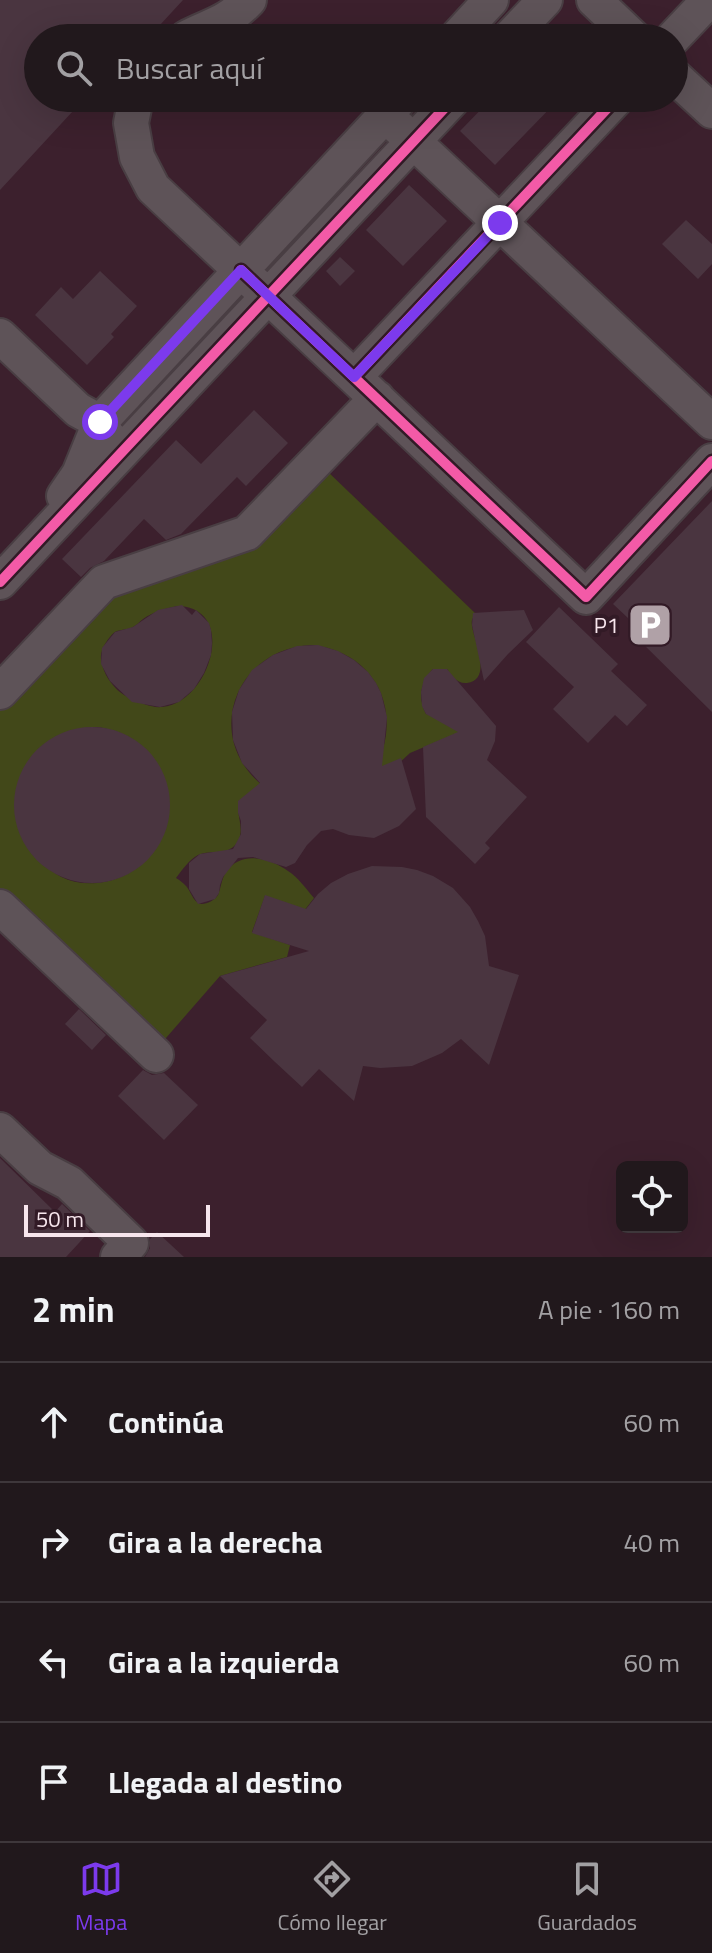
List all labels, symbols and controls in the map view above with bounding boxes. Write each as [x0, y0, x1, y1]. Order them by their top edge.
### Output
search box [24, 24, 688, 112]
text: Buscar aquí [116, 45, 263, 91]
icon: search [52, 46, 96, 90]
route end [482, 205, 518, 241]
route start [82, 404, 118, 440]
parking icon: P1 [626, 601, 674, 649]
place label: P1 [594, 608, 619, 642]
map controls [616, 1161, 688, 1233]
button: locate [616, 1161, 688, 1233]
scale bar [24, 1201, 210, 1237]
text: 50 m [36, 1202, 84, 1236]
text: 2 min [32, 1283, 115, 1335]
text: A pie · 160 m [538, 1290, 680, 1329]
text: Continúa [108, 1399, 224, 1445]
icon: ahead [32, 1400, 76, 1444]
text: 60 m [623, 1403, 680, 1442]
text: Gira a la derecha [108, 1519, 323, 1565]
icon: right [32, 1520, 76, 1564]
text: 40 m [623, 1523, 680, 1562]
text: Gira a la izquierda [108, 1639, 339, 1685]
icon: left [32, 1640, 76, 1684]
text: 60 m [623, 1643, 680, 1682]
text: Llegada al destino [108, 1759, 342, 1805]
icon: arrive [32, 1760, 76, 1804]
tab: Mapa [75, 1857, 127, 1939]
tab: Cómo llegar [277, 1857, 387, 1939]
tab: Guardados [537, 1857, 637, 1939]

